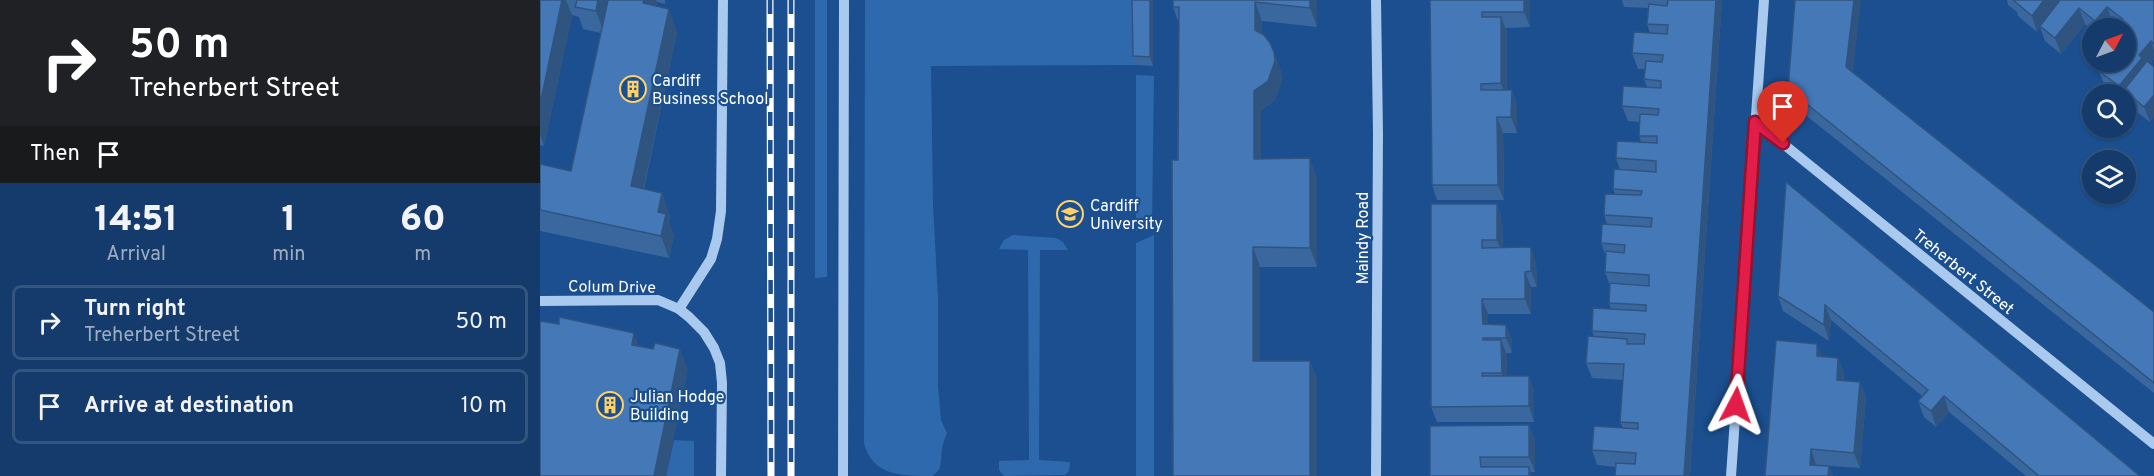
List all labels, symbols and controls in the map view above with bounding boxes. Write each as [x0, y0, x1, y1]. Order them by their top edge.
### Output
north arrow [2082, 18, 2136, 72]
map controls [2082, 18, 2136, 204]
text: 50 m [129, 20, 230, 73]
icon: right [30, 24, 108, 102]
text: Treherbert Street [129, 72, 340, 106]
place label: Cardiff Business School [652, 72, 768, 110]
building icon: Cardiff Business School [618, 74, 648, 104]
pin [1757, 81, 1808, 143]
button: search [2082, 84, 2136, 138]
icon: arrive [1766, 90, 1799, 123]
icon: arrive [92, 138, 125, 171]
text: Then [30, 141, 80, 168]
button: layers [2082, 150, 2136, 204]
street label: Maindy Road [1354, 192, 1374, 284]
place label: Cardiff University [1090, 197, 1163, 235]
text: 14:51 [94, 198, 178, 244]
text: 1 [282, 198, 296, 244]
text: 60 [400, 198, 446, 244]
school or university icon: Cardiff University [1055, 199, 1085, 229]
street label: Treherbert Street [1908, 225, 2018, 320]
text: Arrival [106, 242, 166, 268]
text: min [272, 242, 306, 268]
text: m [414, 242, 431, 268]
street label: Colum Drive [568, 277, 656, 299]
text: Turn right [84, 296, 186, 323]
icon: right [33, 306, 66, 339]
text: 50 m [455, 309, 507, 336]
text: Treherbert Street [84, 323, 240, 349]
position arrow [1704, 373, 1768, 437]
place label: Julian Hodge Building [630, 388, 724, 426]
icon: arrive [33, 390, 66, 423]
building icon: Julian Hodge Building [595, 390, 625, 420]
text: Arrive at destination [84, 393, 294, 420]
text: 10 m [461, 393, 507, 420]

